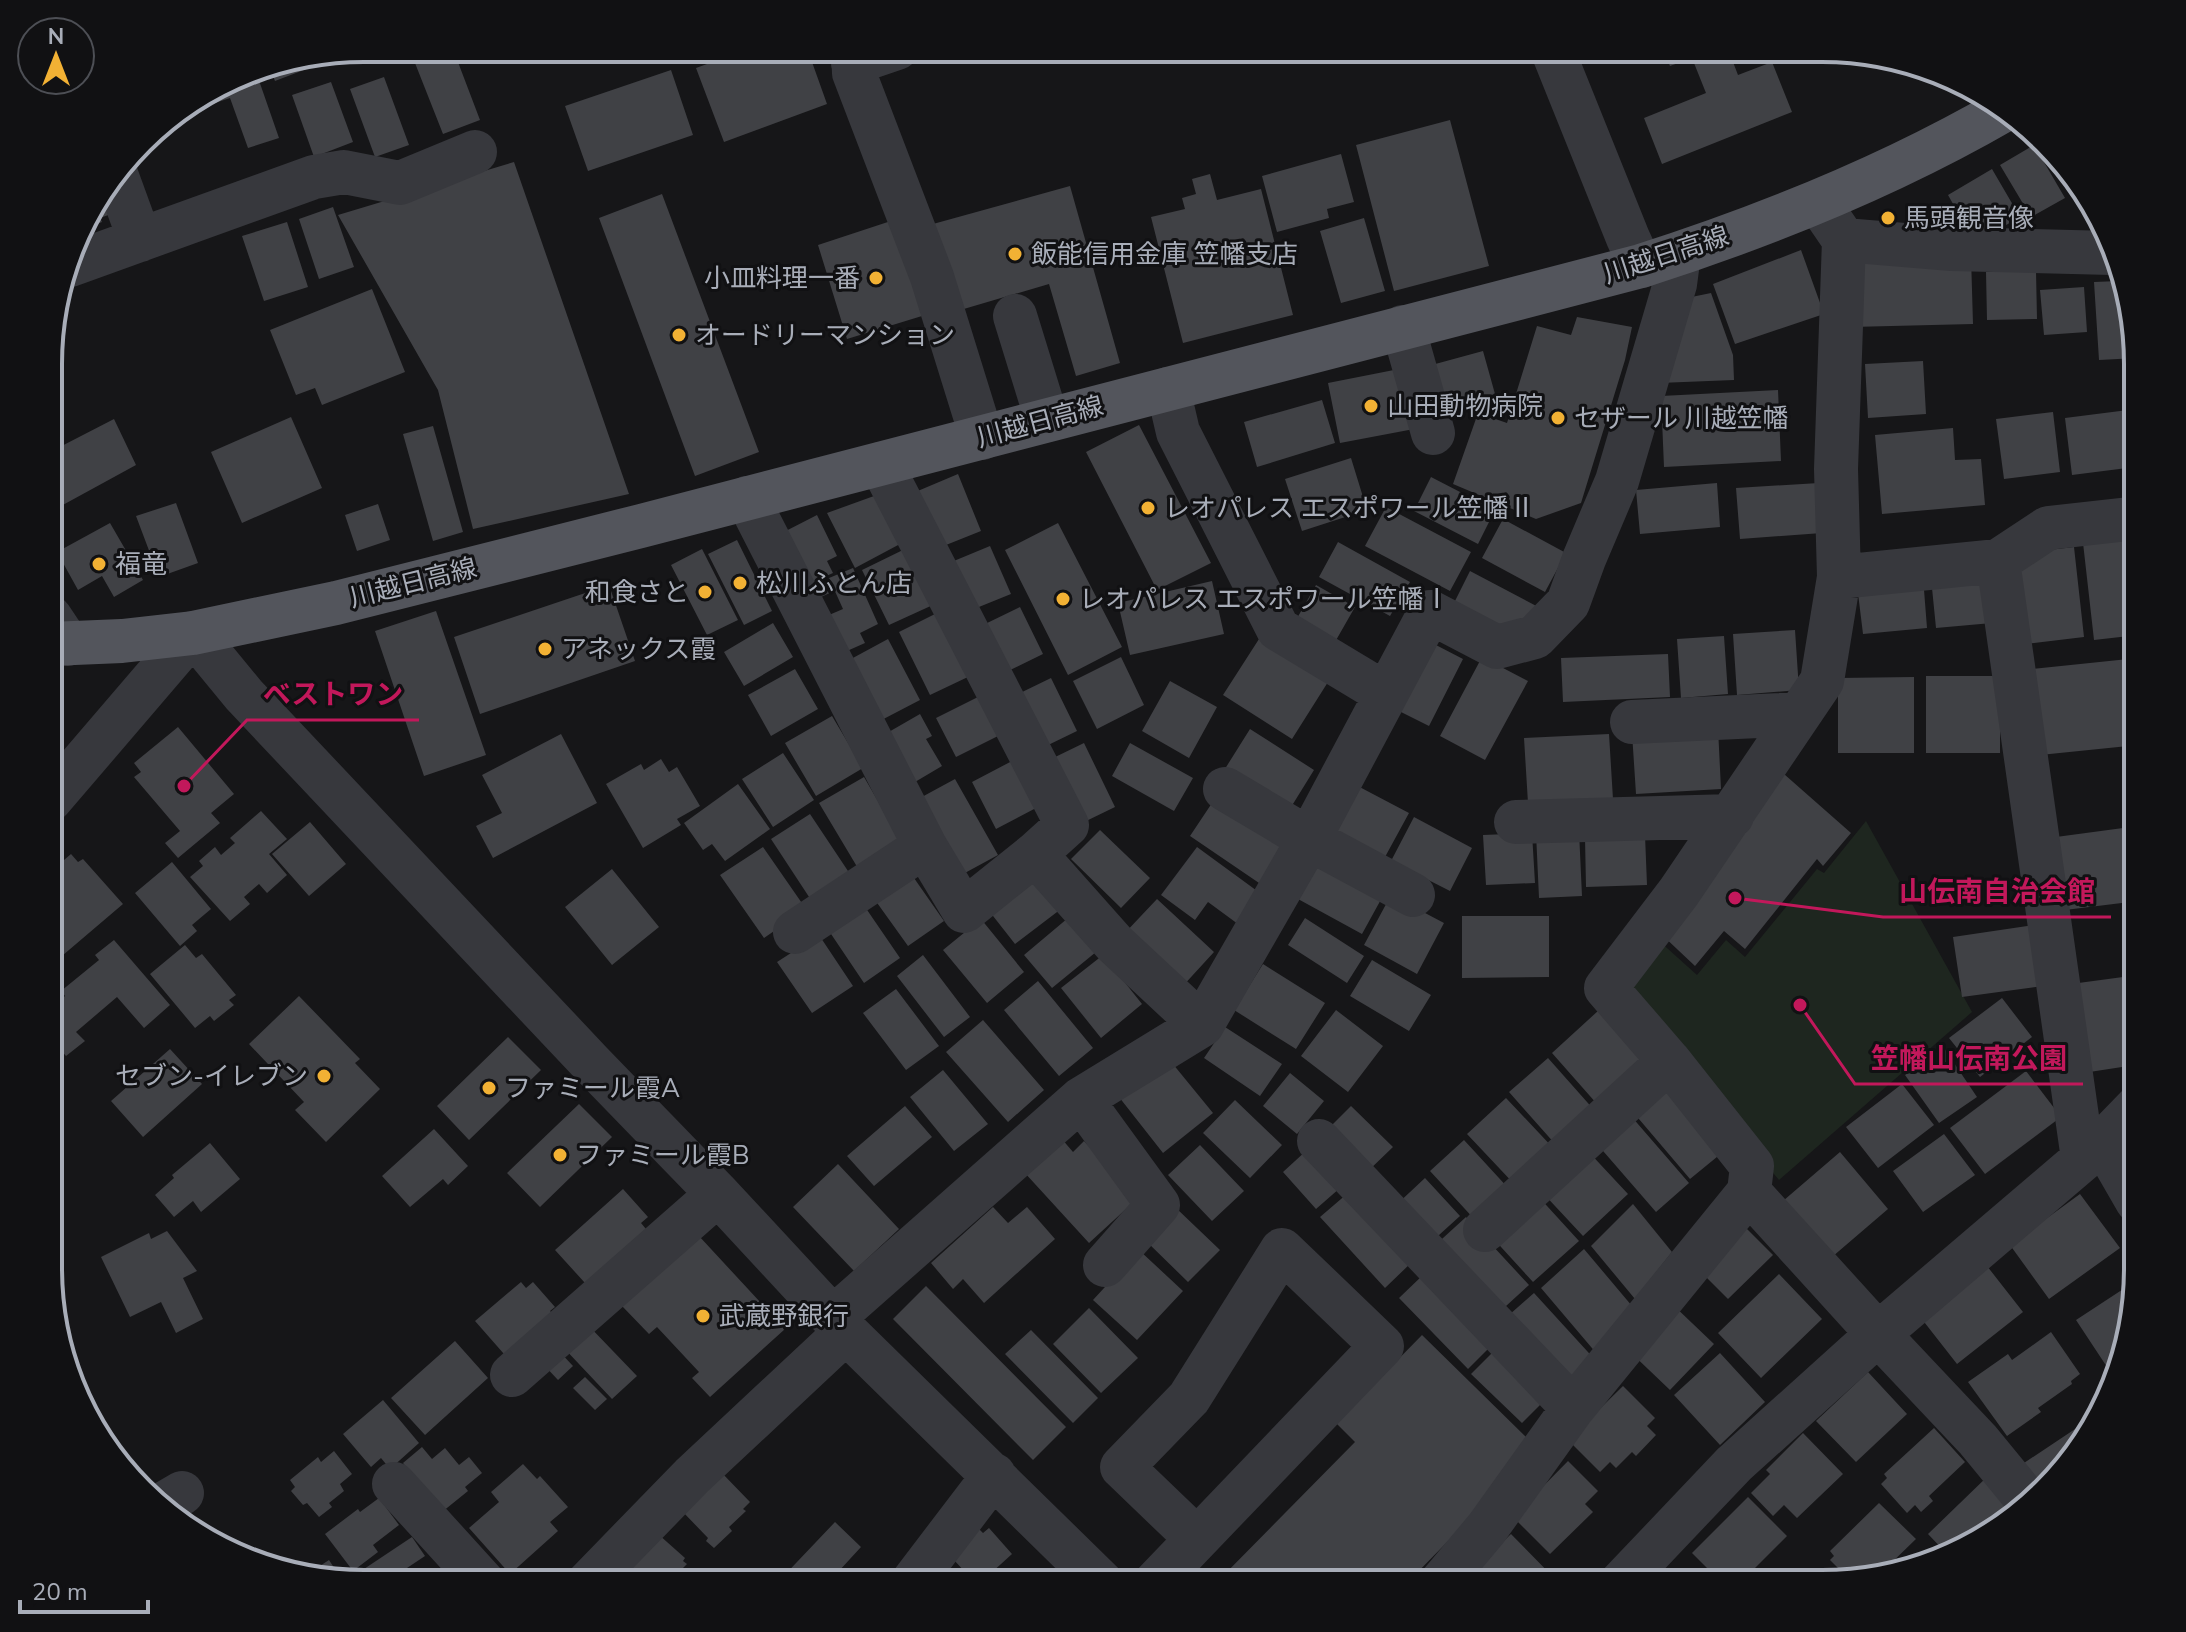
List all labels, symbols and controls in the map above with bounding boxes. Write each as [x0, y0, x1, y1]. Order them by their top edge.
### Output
north arrow [16, 16, 96, 96]
text: N [48, 22, 64, 52]
place label: 馬頭観音像 [1904, 201, 2034, 236]
marker: 馬頭観音像 [1879, 209, 1897, 227]
street label: 川越日高線 [1599, 218, 1733, 292]
place label: 飯能信用金庫 笠幡支店 [1031, 237, 1298, 272]
marker: 飯能信用金庫 笠幡支店 [1006, 245, 1024, 263]
place label: 小皿料理一番 [704, 261, 860, 296]
marker: 小皿料理一番 [867, 269, 885, 287]
place label: オードリーマンション [695, 318, 955, 353]
marker: オードリーマンション [670, 326, 688, 344]
street label: 川越日高線 [973, 388, 1107, 456]
place label: 山田動物病院 [1387, 389, 1543, 424]
marker: 山田動物病院 [1362, 397, 1380, 415]
place label: セザール 川越笠幡 [1574, 401, 1789, 436]
marker: セザール 川越笠幡 [1549, 409, 1567, 427]
place label: レオパレス エスポワール笠幡Ⅱ [1164, 491, 1535, 526]
marker: レオパレス エスポワール笠幡Ⅱ [1139, 499, 1157, 517]
place label: 福竜 [115, 547, 167, 582]
street label: 川越日高線 [346, 550, 480, 616]
marker: 福竜 [90, 555, 108, 573]
place label: 松川ふとん店 [756, 566, 912, 601]
marker: 松川ふとん店 [731, 574, 749, 592]
place label: 和食さと [585, 575, 689, 610]
place label: レオパレス エスポワール笠幡Ⅰ [1079, 582, 1450, 617]
marker: 和食さと [696, 583, 714, 601]
marker: レオパレス エスポワール笠幡Ⅰ [1054, 590, 1072, 608]
place label: アネックス霞 [561, 632, 716, 667]
marker: アネックス霞 [536, 640, 554, 658]
callout: ベストワン [247, 668, 419, 720]
text: ベストワン [263, 676, 403, 714]
callout: 山伝南自治会館 [1883, 865, 2111, 917]
text: 山伝南自治会館 [1899, 873, 2095, 911]
callout: 笠幡山伝南公園 [1855, 1032, 2083, 1084]
text: 笠幡山伝南公園 [1871, 1040, 2067, 1078]
place label: セブン-イレブン [115, 1059, 308, 1094]
marker: セブン-イレブン [315, 1067, 333, 1085]
place label: ファミール霞A [505, 1071, 680, 1106]
marker: ファミール霞A [480, 1079, 498, 1097]
place label: ファミール霞B [576, 1138, 750, 1173]
marker: ファミール霞B [551, 1146, 569, 1164]
place label: 武蔵野銀行 [719, 1299, 849, 1334]
marker: 武蔵野銀行 [694, 1307, 712, 1325]
scale bar [20, 1564, 148, 1614]
text: 20 m [32, 1576, 88, 1608]

